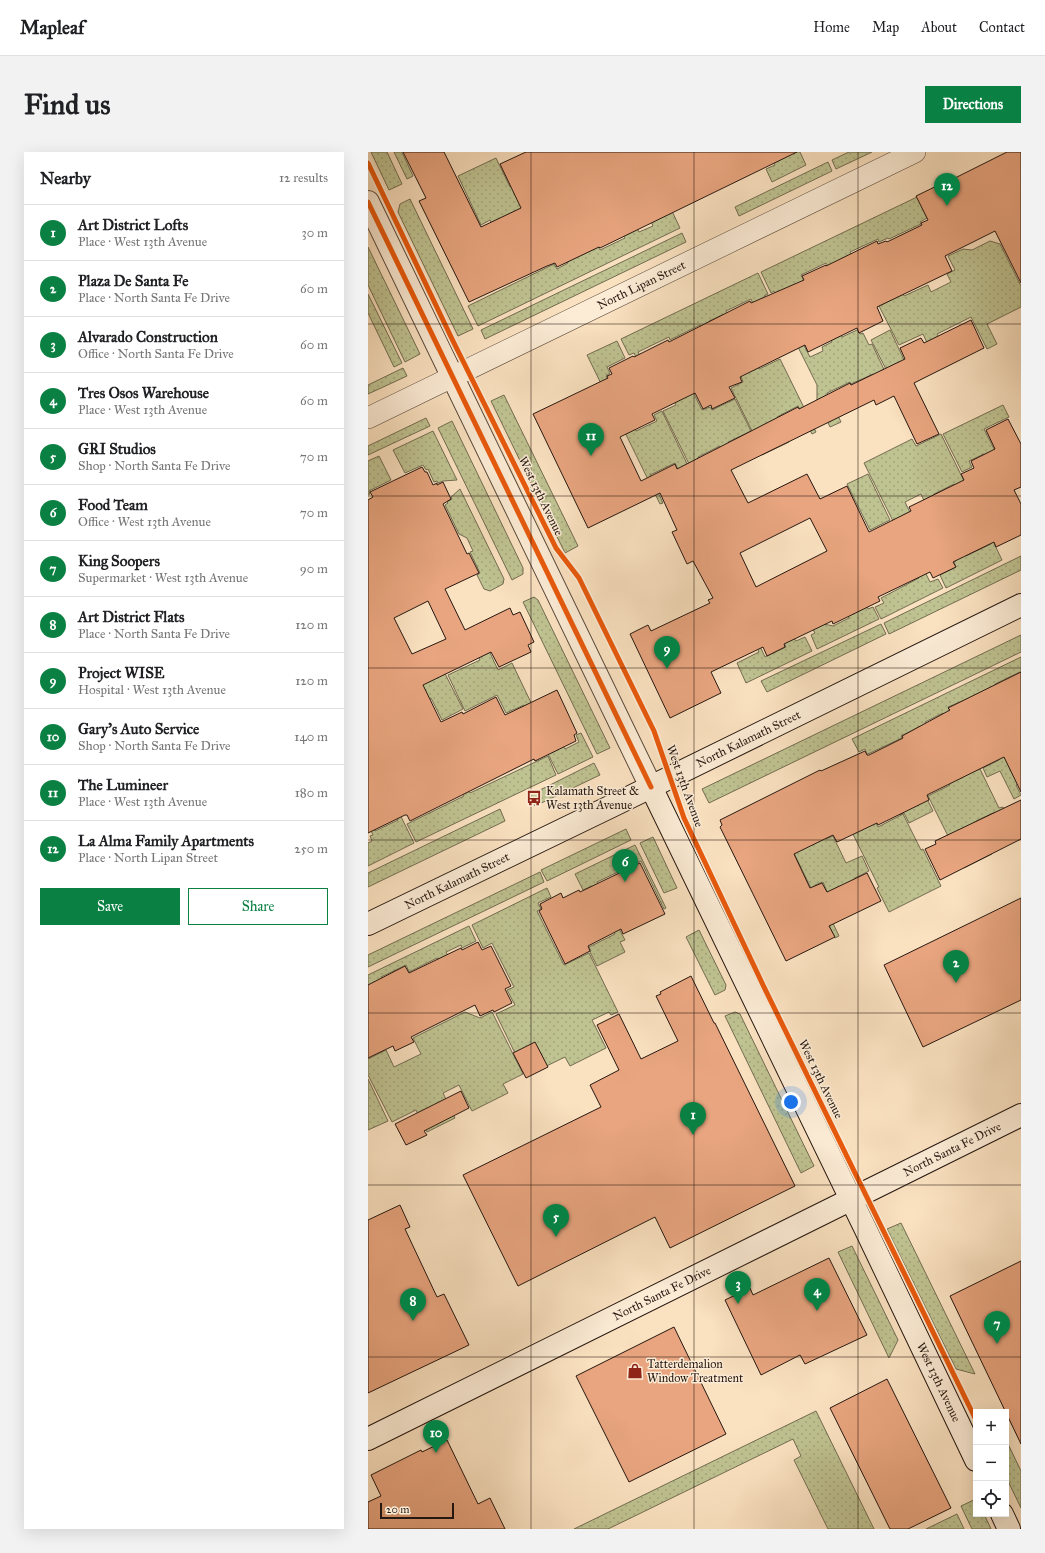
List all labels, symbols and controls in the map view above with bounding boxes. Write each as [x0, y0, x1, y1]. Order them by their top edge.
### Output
text: Mapleaf [20, 16, 84, 39]
text: Home [813, 19, 850, 36]
text: Map [872, 19, 899, 36]
text: About [921, 19, 957, 36]
text: Contact [979, 19, 1025, 36]
button: Directions [925, 86, 1021, 123]
text: Find us [24, 87, 110, 122]
text: Nearby [40, 168, 91, 189]
text: 12 results [279, 170, 328, 186]
pin: 12 [934, 173, 960, 206]
text: Art District Lofts [78, 216, 188, 234]
text: 1 [50, 225, 56, 241]
text: 30 m [302, 225, 328, 241]
text: Place · West 13th Avenue [78, 234, 207, 250]
street label: North Lipan Street [595, 257, 688, 312]
text: Plaza De Santa Fe [78, 272, 188, 290]
text: 2 [50, 281, 56, 297]
text: 60 m [300, 281, 328, 297]
text: Place · North Santa Fe Drive [78, 290, 230, 306]
text: Alvarado Construction [78, 328, 218, 346]
text: 3 [50, 337, 56, 353]
text: 60 m [300, 337, 328, 353]
text: Office · North Santa Fe Drive [78, 346, 234, 362]
text: Tres Osos Warehouse [78, 384, 209, 402]
text: 4 [49, 393, 57, 409]
text: 60 m [300, 393, 328, 409]
text: Place · West 13th Avenue [78, 402, 207, 418]
pin: 11 [578, 423, 604, 456]
text: GRI Studios [78, 440, 156, 458]
text: 5 [50, 449, 56, 465]
text: 70 m [300, 449, 328, 465]
street label: West 13th Avenue [516, 454, 566, 538]
text: Shop · North Santa Fe Drive [78, 458, 230, 474]
text: Food Team [78, 496, 148, 514]
text: 6 [50, 505, 56, 521]
text: 70 m [300, 505, 328, 521]
text: Office · West 13th Avenue [78, 514, 211, 530]
text: King Soopers [78, 552, 160, 570]
text: 7 [50, 561, 56, 577]
text: 90 m [300, 561, 328, 577]
text: Supermarket · West 13th Avenue [78, 570, 248, 586]
text: Art District Flats [78, 608, 185, 626]
text: 8 [50, 617, 56, 633]
text: 120 m [295, 617, 328, 633]
text: Place · North Santa Fe Drive [78, 626, 230, 642]
pin: 9 [654, 636, 680, 669]
text: Project WISE [78, 664, 165, 682]
text: 9 [50, 673, 56, 689]
text: 120 m [295, 673, 328, 689]
text: Hospital · West 13th Avenue [78, 682, 226, 698]
street label: North Kalamath Street [694, 707, 804, 770]
text: Gary's Auto Service [78, 720, 199, 738]
text: 10 [47, 729, 59, 745]
text: 140 m [294, 729, 328, 745]
text: Shop · North Santa Fe Drive [78, 738, 230, 754]
street label: West 13th Avenue [664, 743, 706, 829]
text: The Lumineer [78, 776, 168, 794]
place label: Kalamath Street & West 13th Avenue [546, 784, 639, 812]
text: 11 [48, 785, 58, 801]
text: 180 m [295, 785, 328, 801]
bus stop icon: Kalamath Street & West 13th Avenue [525, 789, 543, 807]
text: Place · West 13th Avenue [78, 794, 207, 810]
text: La Alma Family Apartments [78, 832, 254, 850]
text: 12 [47, 841, 59, 857]
text: 250 m [294, 841, 328, 857]
street label: North Kalamath Street [403, 849, 512, 912]
pin: 6 [612, 849, 638, 882]
text: Place · North Lipan Street [78, 850, 218, 866]
button: Save [40, 888, 180, 925]
button: Share [188, 888, 328, 925]
pin: 2 [943, 950, 969, 983]
street label: West 13th Avenue [796, 1037, 846, 1121]
your location [781, 1092, 801, 1112]
pin: 1 [680, 1102, 706, 1135]
street label: North Santa Fe Drive [901, 1119, 1003, 1179]
pin: 5 [543, 1204, 569, 1237]
street label: North Santa Fe Drive [611, 1263, 713, 1323]
pin: 3 [725, 1271, 751, 1304]
pin: 4 [804, 1278, 830, 1311]
pin: 8 [400, 1288, 426, 1321]
pin: 7 [984, 1311, 1010, 1344]
street label: West 13th Avenue [914, 1340, 964, 1424]
place label: Tatterdemalion Window Treatment [647, 1357, 744, 1385]
shop icon: Tatterdemalion Window Treatment [626, 1362, 644, 1380]
map controls [973, 1409, 1009, 1517]
button: + [973, 1409, 1009, 1445]
pin: 10 [423, 1420, 449, 1453]
button: − [973, 1445, 1009, 1481]
button: locate [973, 1481, 1009, 1517]
scale bar [380, 1501, 454, 1520]
text: 20 m [386, 1503, 409, 1516]

